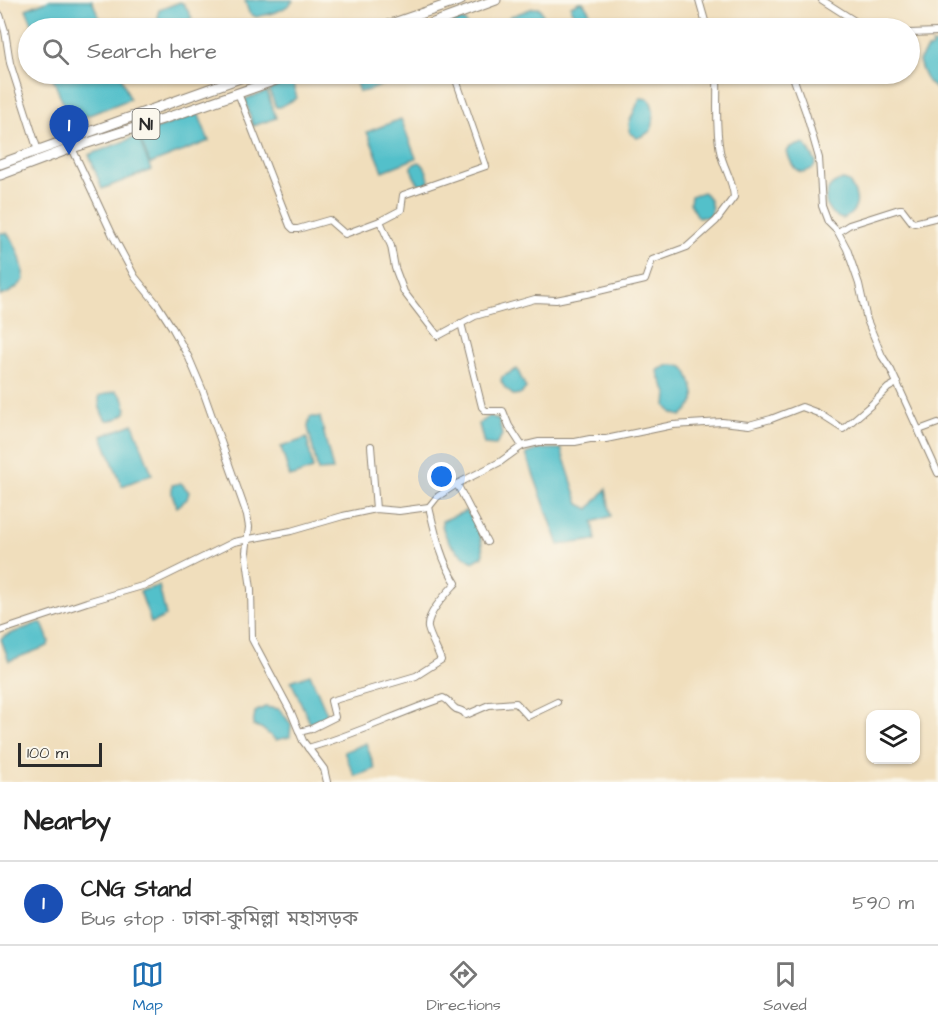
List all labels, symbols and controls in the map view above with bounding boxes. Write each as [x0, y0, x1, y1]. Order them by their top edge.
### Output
search box [18, 18, 920, 84]
icon: search [39, 35, 72, 68]
text: Search here [87, 36, 217, 67]
pin: 1 [50, 106, 88, 155]
road number: N1 [132, 109, 160, 139]
your location [427, 462, 456, 491]
map controls [866, 710, 920, 764]
button: layers [866, 710, 920, 764]
scale bar [18, 740, 102, 768]
text: 100 m [27, 742, 68, 764]
text: Nearby [24, 803, 111, 839]
text: CNG Stand [81, 874, 191, 905]
text: 1 [42, 889, 45, 917]
text: 590 m [852, 889, 914, 917]
text: Bus stop · ঢাকা–কুমিল্লা মহাসড়ক [81, 905, 358, 933]
tab: Map [131, 958, 164, 1016]
tab: Directions [427, 958, 501, 1016]
tab: Saved [763, 958, 807, 1016]

